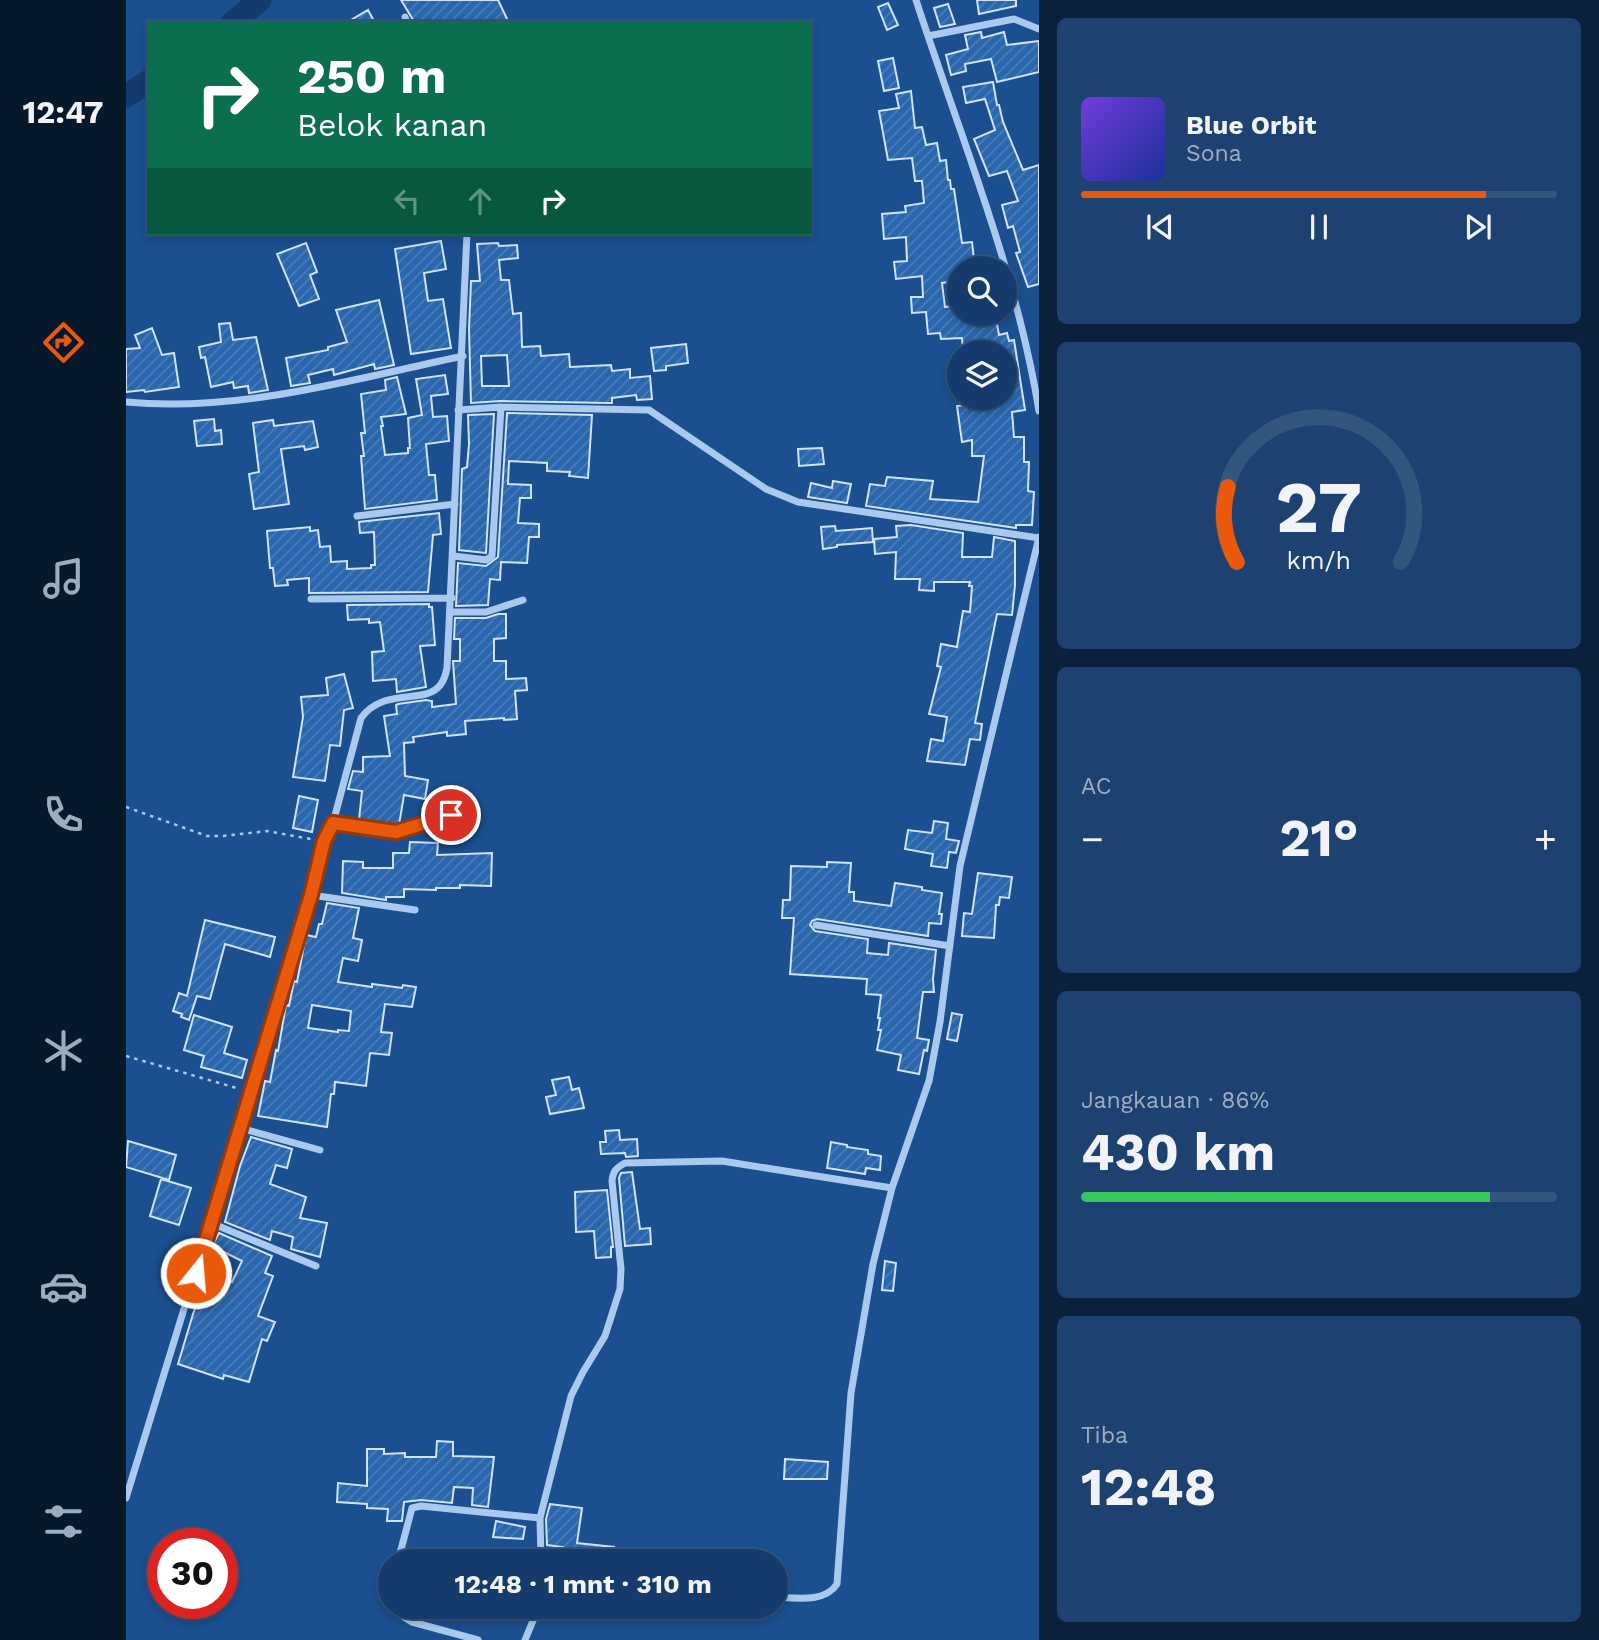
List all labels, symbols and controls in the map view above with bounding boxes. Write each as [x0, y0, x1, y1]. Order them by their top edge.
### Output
text: 250 m [297, 47, 446, 105]
icon: right [182, 49, 273, 140]
text: 12:47 [22, 93, 104, 131]
text: Belok kanan [297, 106, 487, 144]
text: Blue Orbit [1186, 110, 1316, 140]
text: Sona [1186, 140, 1242, 167]
icon: left [388, 182, 426, 220]
icon: ahead [461, 182, 499, 220]
icon: right [534, 182, 572, 220]
icon: previous [1141, 208, 1179, 246]
icon: pause [1300, 208, 1338, 246]
icon: next [1459, 208, 1497, 246]
map controls [947, 256, 1017, 410]
button: search [947, 256, 1017, 326]
icon: directions [39, 318, 88, 367]
button: layers [947, 340, 1017, 410]
text: 27 [1276, 464, 1362, 550]
text: km/h [1287, 545, 1351, 574]
icon: music [39, 554, 88, 603]
text: AC [1081, 773, 1111, 800]
pin [421, 785, 481, 845]
icon: phone [39, 790, 88, 839]
icon: arrive [432, 796, 470, 834]
text: 21° [1279, 808, 1359, 869]
text: − [1081, 817, 1104, 861]
text: + [1534, 817, 1557, 861]
icon: climate [39, 1026, 88, 1075]
text: Jangkauan · 86% [1081, 1087, 1269, 1114]
text: 430 km [1081, 1122, 1275, 1183]
position arrow [159, 1236, 233, 1310]
icon: car [39, 1262, 88, 1311]
text: Tiba [1081, 1422, 1128, 1449]
text: 12:48 [1081, 1457, 1216, 1518]
icon: filters [39, 1497, 88, 1546]
speed limit sign: 30 [147, 1528, 238, 1619]
text: 12:48 · 1 mnt · 310 m [454, 1569, 712, 1599]

